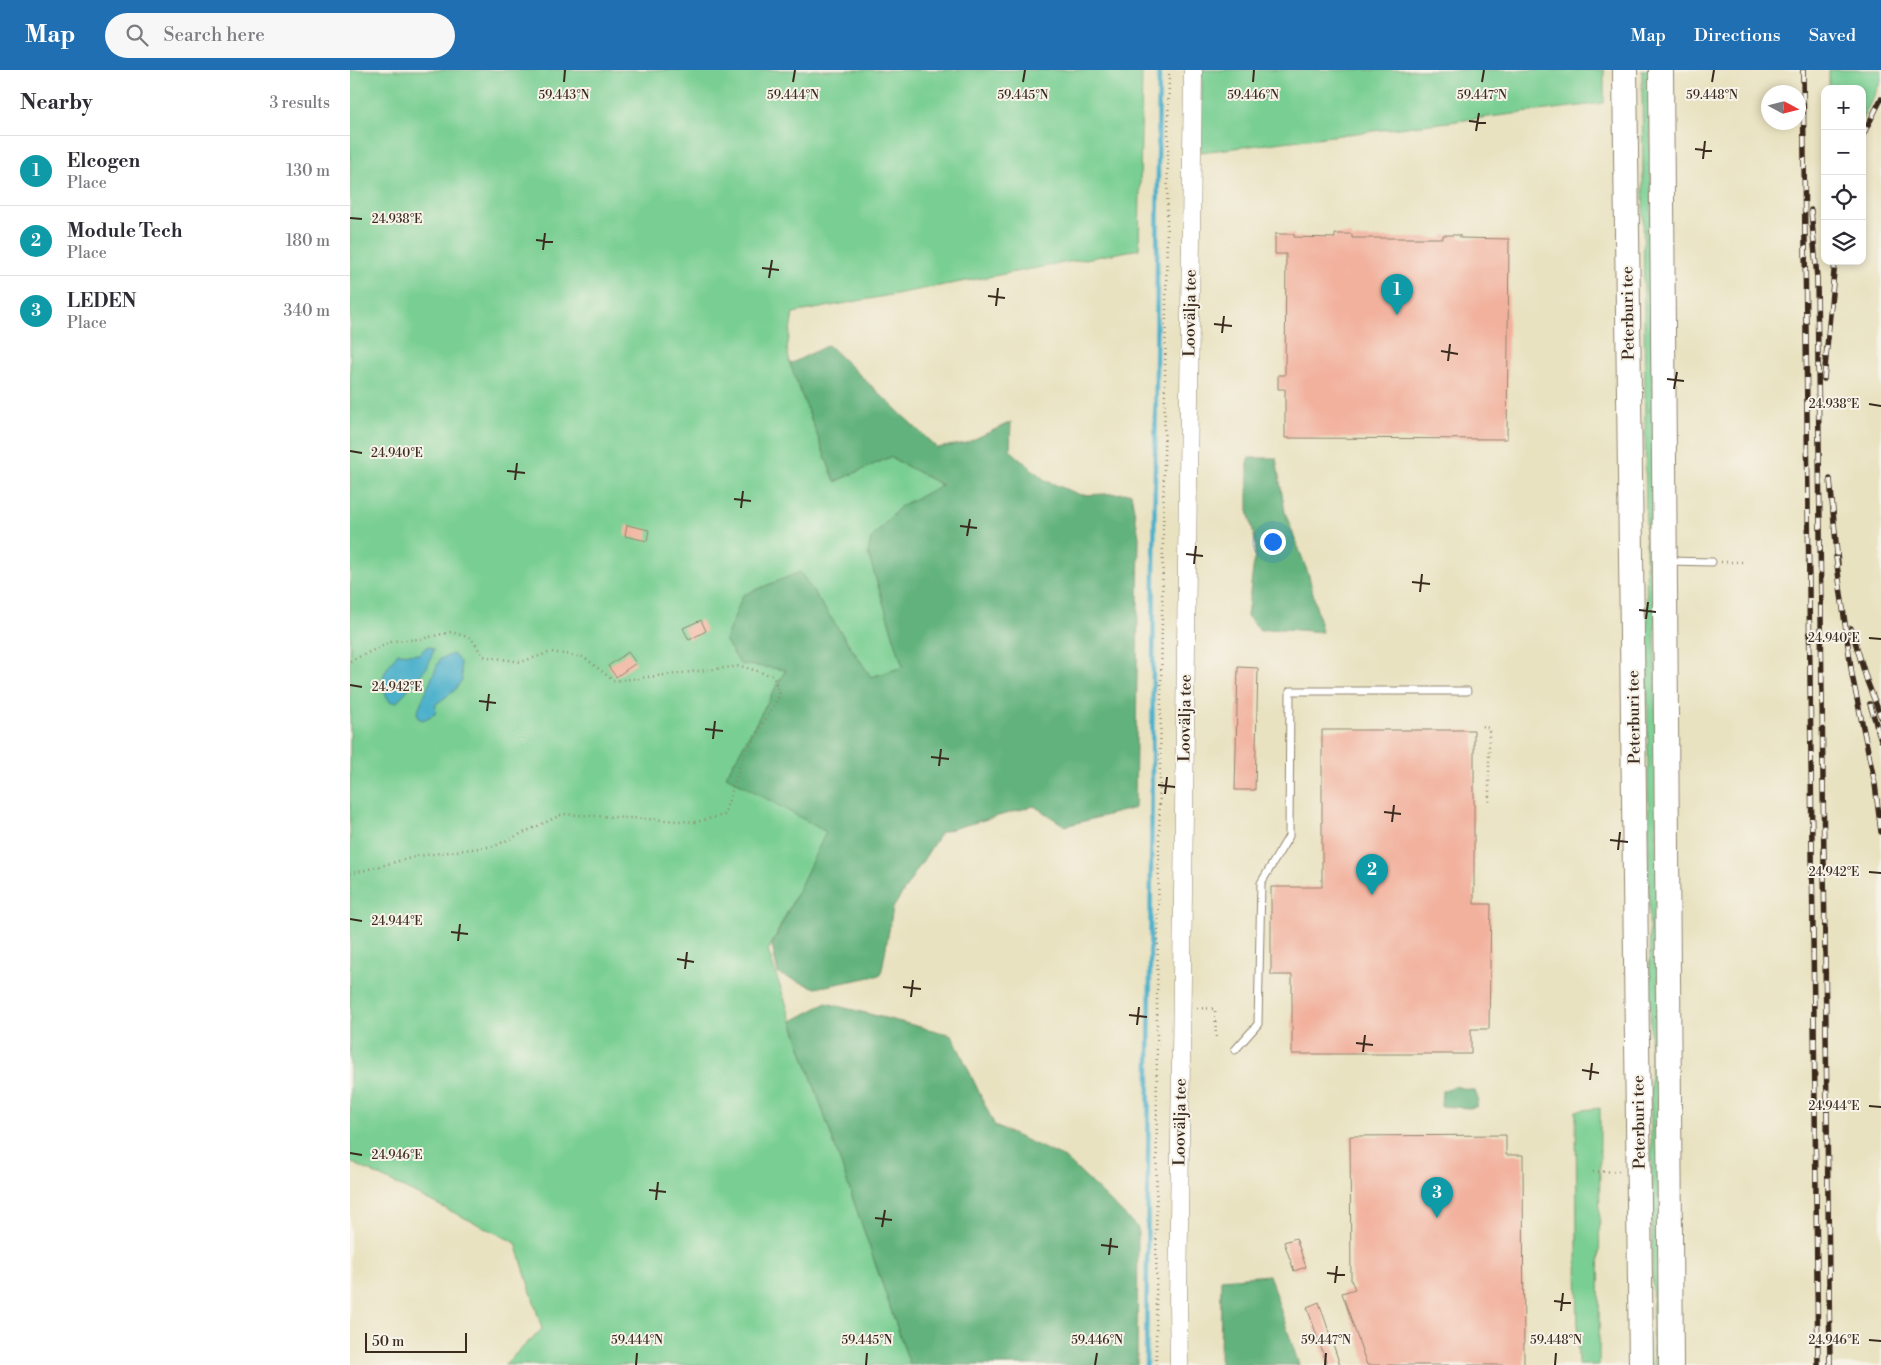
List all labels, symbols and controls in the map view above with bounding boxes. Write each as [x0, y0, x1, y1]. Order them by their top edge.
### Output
search box [105, 13, 455, 58]
text: Map [25, 20, 75, 50]
icon: search [123, 21, 151, 49]
text: Search here [163, 23, 265, 47]
text: Map [1630, 24, 1666, 47]
text: Directions [1694, 24, 1781, 47]
text: Saved [1809, 24, 1856, 47]
north arrow [1761, 85, 1806, 130]
map controls [1821, 85, 1866, 265]
button: + [1821, 85, 1866, 130]
text: 59.443°N [538, 88, 590, 103]
text: 59.444°N [767, 88, 819, 103]
text: 59.445°N [997, 88, 1049, 103]
text: 59.446°N [1227, 88, 1279, 103]
text: 59.447°N [1457, 88, 1507, 103]
text: 59.448°N [1686, 88, 1738, 103]
text: Nearby [20, 90, 93, 116]
text: 3 results [269, 93, 330, 113]
button: − [1821, 130, 1866, 175]
text: Elcogen [67, 149, 140, 173]
text: 1 [32, 161, 40, 181]
text: 130 m [286, 161, 330, 181]
text: Place [67, 173, 107, 193]
button: locate [1821, 175, 1866, 220]
text: 24.938°E [372, 212, 422, 227]
text: Module Tech [67, 219, 182, 243]
button: layers [1821, 220, 1866, 265]
text: 2 [31, 231, 41, 251]
text: 180 m [286, 231, 330, 251]
text: Place [67, 243, 107, 263]
street label: Peterburi tee [1617, 266, 1639, 360]
street label: Loovälja tee [1179, 269, 1201, 357]
pin: 1 [1381, 274, 1413, 315]
text: LEDEN [67, 289, 137, 313]
text: 3 [31, 301, 41, 321]
text: 340 m [283, 301, 330, 321]
text: Place [67, 313, 107, 333]
text: 24.938°E [1809, 397, 1859, 412]
text: 24.940°E [371, 446, 423, 461]
your location [1260, 529, 1286, 555]
text: 24.940°E [1808, 631, 1860, 646]
street label: Peterburi tee [1623, 670, 1645, 764]
street label: Loovälja tee [1174, 674, 1196, 762]
text: 24.942°E [372, 680, 422, 695]
pin: 2 [1356, 854, 1388, 895]
text: 24.942°E [1809, 865, 1859, 880]
text: 24.944°E [371, 914, 423, 929]
street label: Peterburi tee [1628, 1075, 1650, 1169]
street label: Loovälja tee [1169, 1078, 1191, 1166]
text: 24.944°E [1808, 1099, 1860, 1114]
text: 24.946°E [371, 1148, 423, 1163]
pin: 3 [1421, 1177, 1453, 1218]
scale bar [365, 1330, 468, 1353]
text: 50 m [372, 1333, 404, 1351]
text: 59.444°N [611, 1333, 663, 1348]
text: 59.445°N [841, 1333, 893, 1348]
text: 59.446°N [1071, 1333, 1123, 1348]
text: 59.447°N [1301, 1333, 1351, 1348]
text: 59.448°N [1530, 1333, 1582, 1348]
text: 24.946°E [1808, 1333, 1860, 1348]

